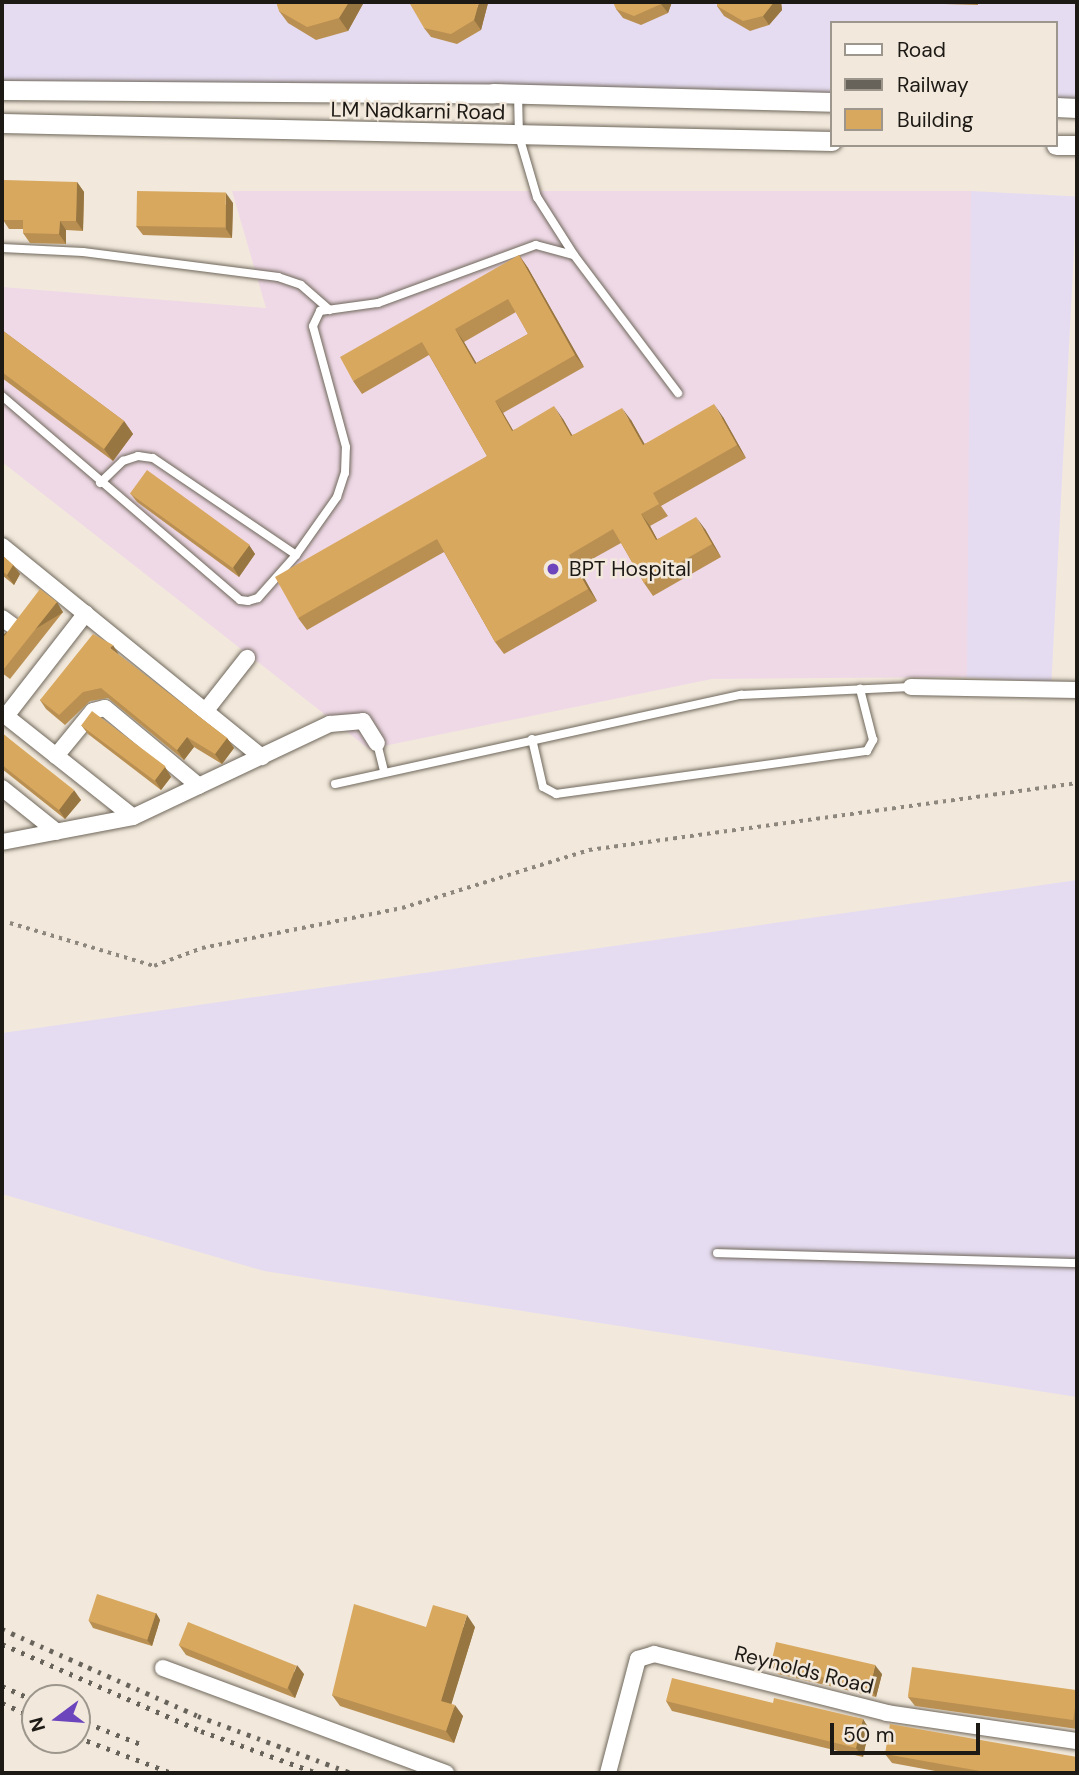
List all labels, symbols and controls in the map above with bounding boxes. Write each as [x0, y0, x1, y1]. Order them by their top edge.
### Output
legend [830, 21, 1058, 147]
text: Road [897, 36, 946, 64]
text: Railway [897, 71, 969, 99]
street label: LM Nadkarni Road [330, 97, 506, 125]
text: Building [897, 106, 973, 134]
place label: BPT Hospital [569, 556, 691, 582]
marker: BPT Hospital [543, 559, 563, 579]
street label: Reynolds Road [732, 1641, 876, 1699]
north arrow [21, 1684, 91, 1754]
scale bar [834, 1708, 984, 1752]
text: N [23, 1714, 51, 1734]
text: 50 m [843, 1721, 894, 1749]

